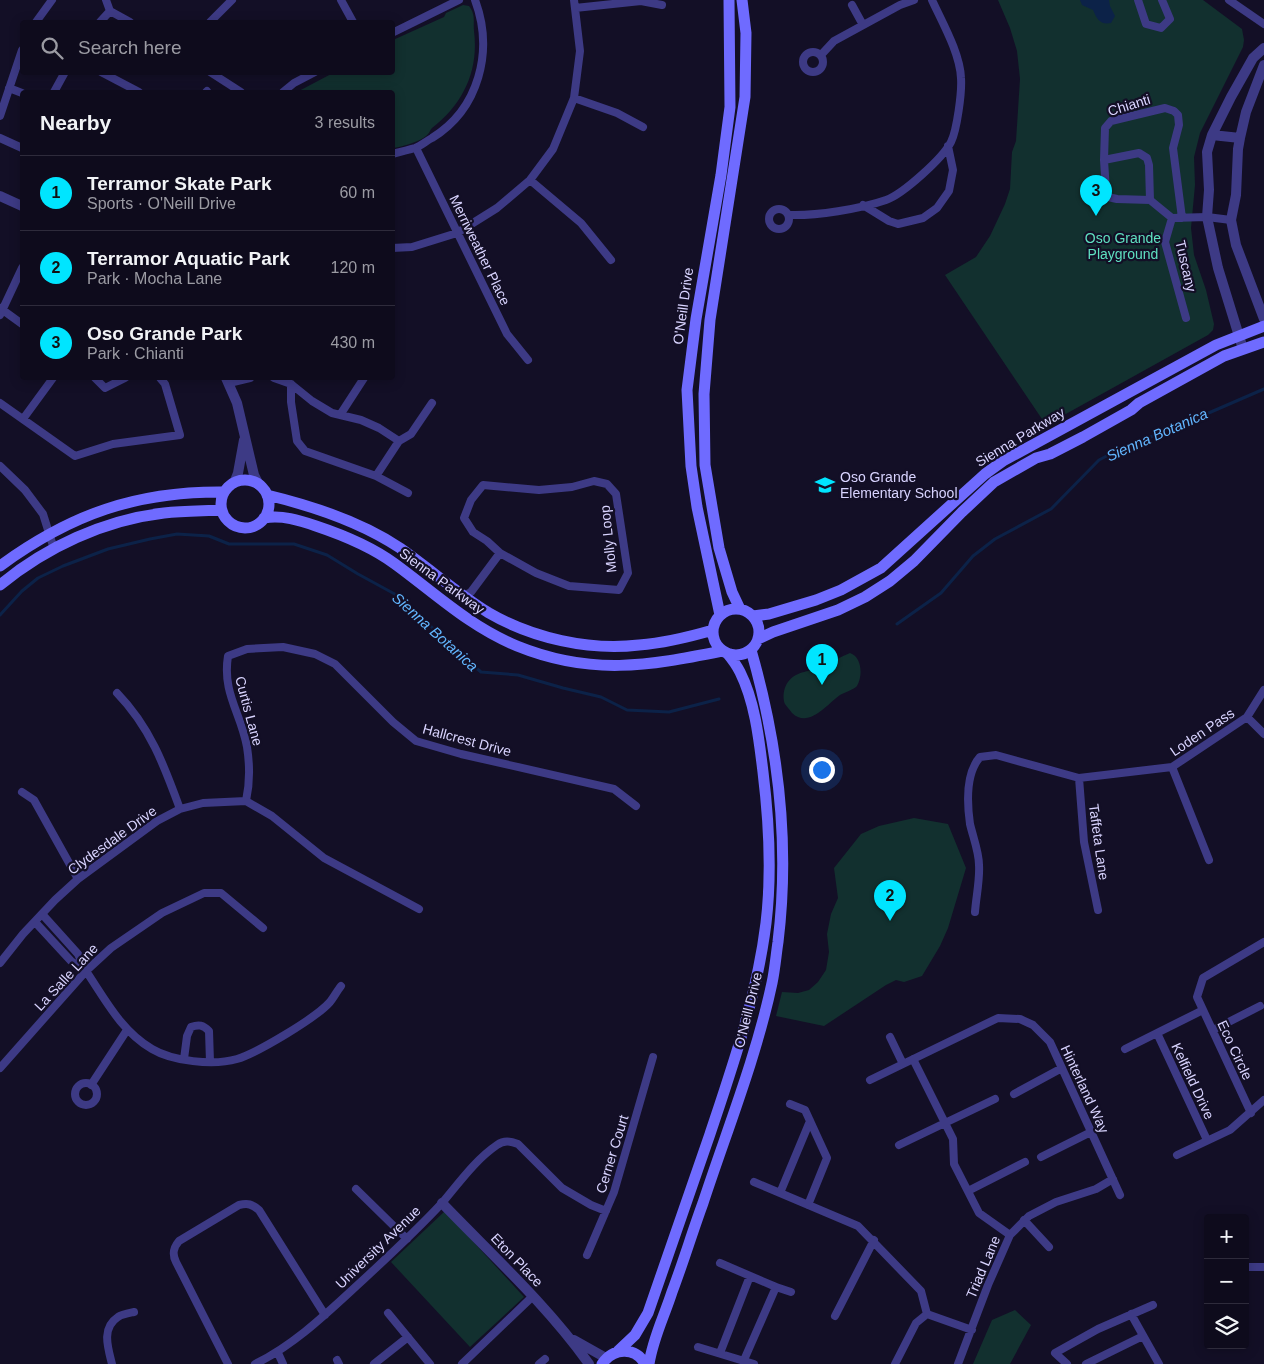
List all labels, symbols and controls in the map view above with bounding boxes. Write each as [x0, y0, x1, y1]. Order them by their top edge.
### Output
search box [20, 20, 395, 75]
icon: search [38, 34, 66, 62]
text: Search here [78, 37, 182, 58]
street label: Chianti [1106, 91, 1152, 119]
text: Nearby [40, 111, 111, 134]
text: 3 results [315, 114, 375, 131]
text: Terramor Skate Park [87, 173, 271, 194]
pin: 3 [1080, 175, 1112, 216]
text: 1 [52, 184, 60, 201]
text: 60 m [339, 184, 375, 201]
street label: Merriweather Place [446, 192, 514, 308]
text: Sports · O'Neill Drive [87, 195, 236, 212]
park label: Oso Grande Playground [1085, 230, 1161, 262]
street label: Tuscany [1172, 239, 1200, 293]
text: Terramor Aquatic Park [87, 248, 290, 269]
text: 2 [52, 259, 60, 276]
text: 120 m [331, 259, 375, 276]
street label: O'Neill Drive [670, 266, 696, 345]
text: Park · Mocha Lane [87, 270, 222, 287]
text: Oso Grande Park [87, 323, 242, 344]
text: 3 [52, 334, 60, 351]
text: 430 m [331, 334, 375, 351]
text: Park · Chianti [87, 345, 184, 362]
street label: Sienna Parkway [973, 404, 1067, 470]
water label: Sienna Botanica [1103, 405, 1210, 465]
place label: Oso Grande Elementary School [840, 469, 958, 501]
school or university icon: Oso Grande Elementary School [814, 474, 836, 496]
street label: Molly Loop [596, 504, 619, 574]
street label: Sienna Parkway [396, 545, 488, 617]
water label: Sienna Botanica [389, 589, 482, 674]
pin: 1 [806, 644, 838, 685]
street label: Curtis Lane [232, 674, 266, 748]
street label: Loden Pass [1167, 705, 1237, 759]
street label: Hallcrest Drive [421, 720, 513, 760]
your location [809, 757, 835, 783]
street label: Clydesdale Drive [64, 802, 160, 878]
street label: Taffeta Lane [1086, 803, 1112, 881]
pin: 2 [874, 880, 906, 921]
street label: La Salle Lane [31, 940, 101, 1014]
street label: O'Neill Drive [731, 970, 765, 1049]
street label: Eco Circle [1214, 1018, 1256, 1082]
street label: Kelfield Drive [1168, 1040, 1218, 1122]
street label: Hinterland Way [1058, 1042, 1112, 1136]
street label: Cerner Court [593, 1113, 632, 1195]
street label: University Avenue [332, 1202, 424, 1292]
map controls [1204, 1214, 1249, 1349]
button: + [1204, 1214, 1249, 1259]
street label: Eton Place [488, 1230, 546, 1290]
street label: Triad Lane [963, 1233, 1003, 1301]
button: − [1204, 1259, 1249, 1304]
button: layers [1204, 1304, 1249, 1349]

